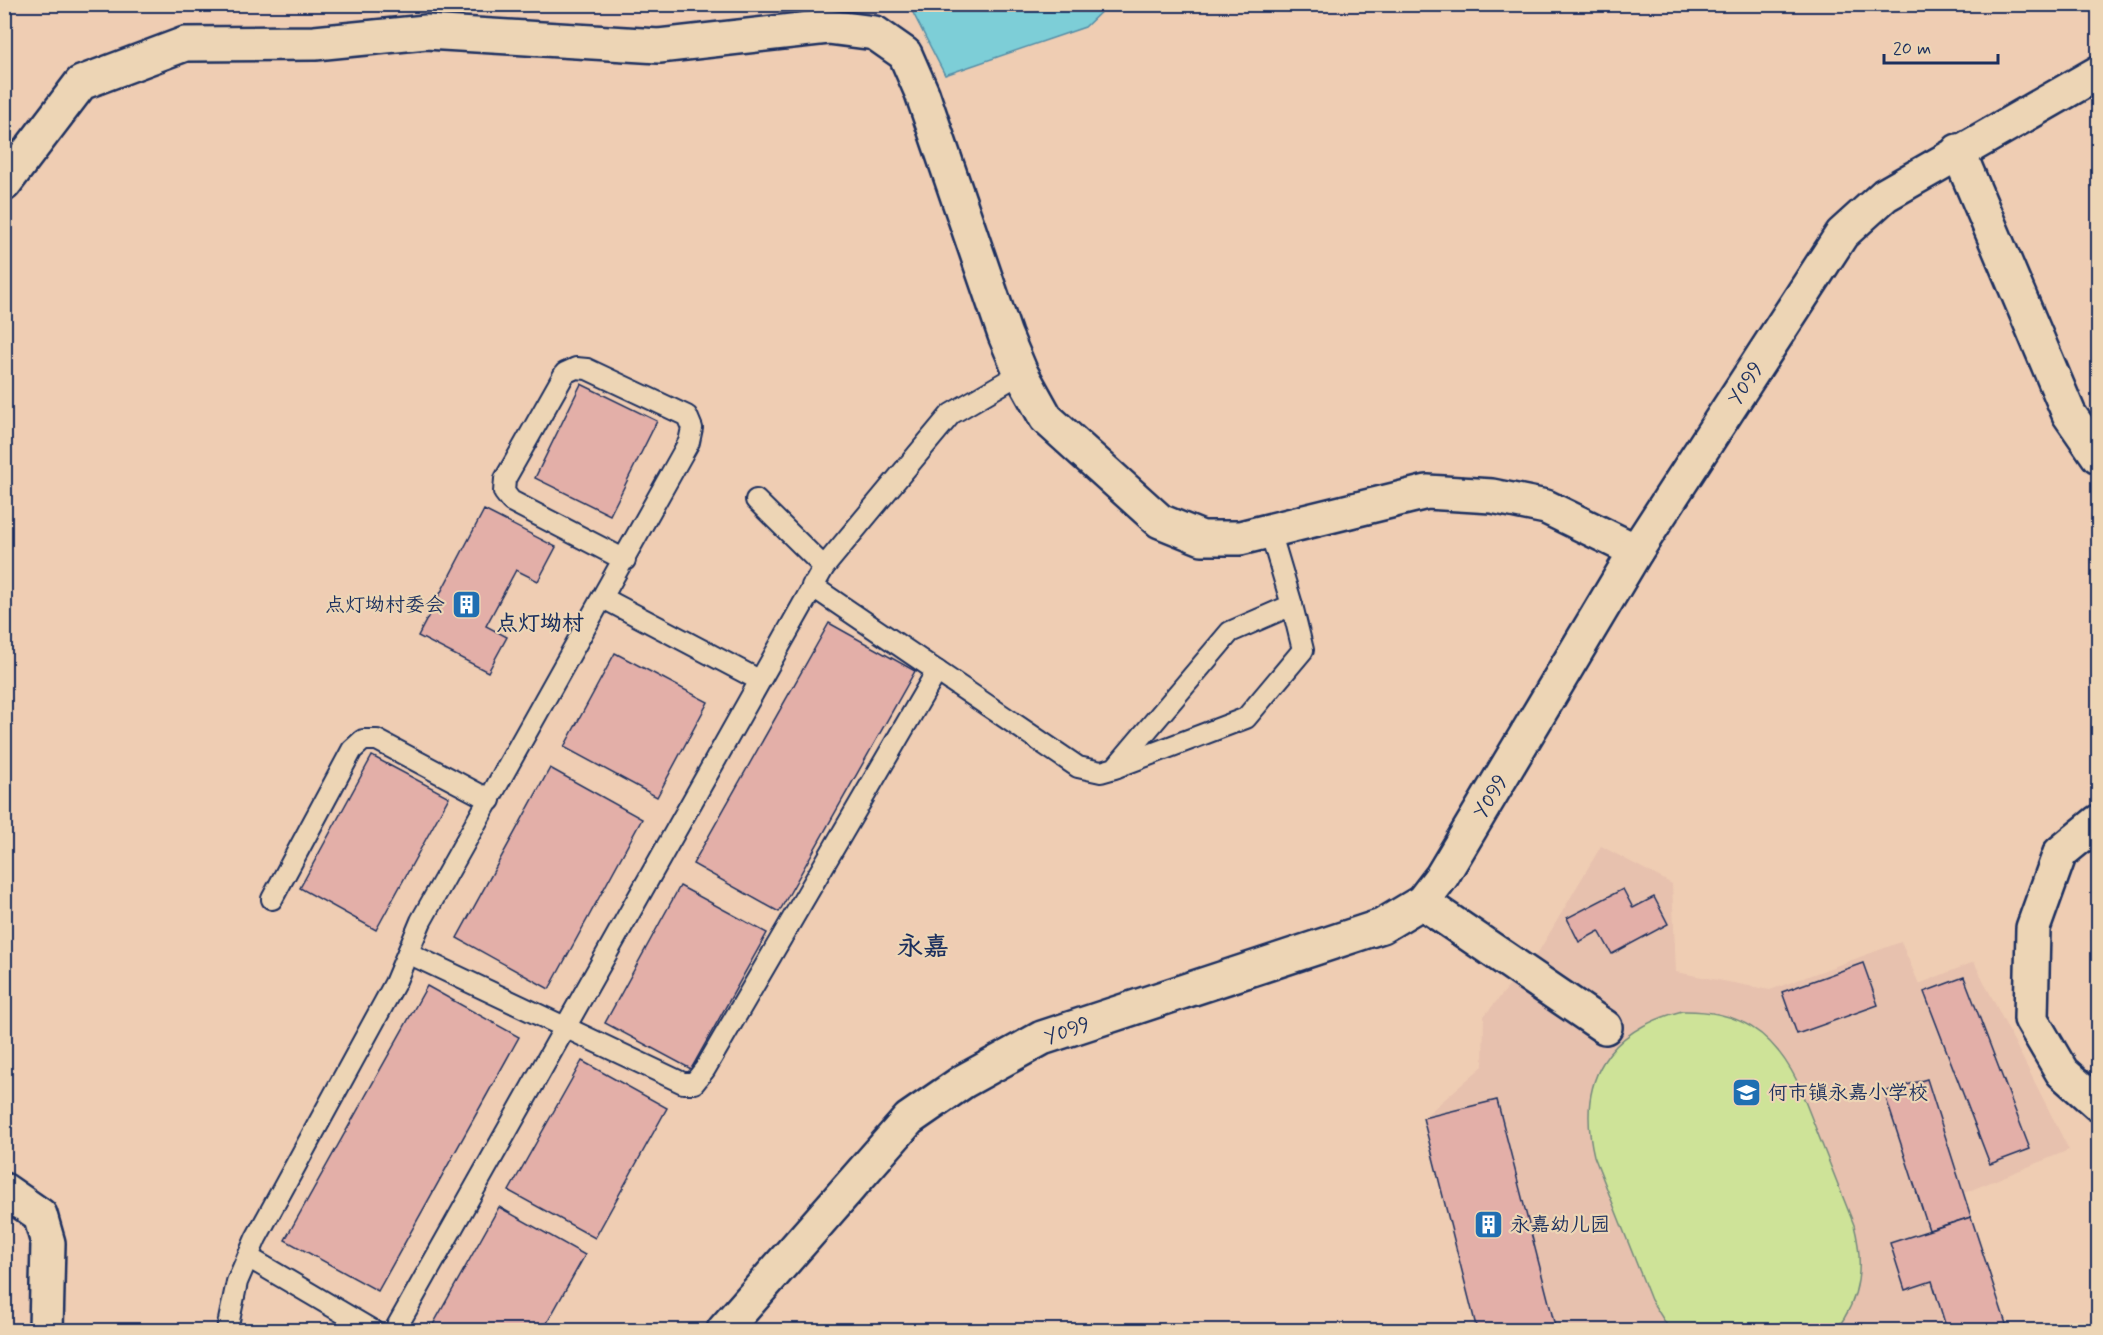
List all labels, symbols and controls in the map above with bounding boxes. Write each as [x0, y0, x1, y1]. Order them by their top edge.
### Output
scale bar [1884, 27, 1998, 65]
text: 20 m [1893, 37, 1931, 61]
street label: Y099 [1722, 357, 1770, 411]
building icon: 点灯坳村委会 [450, 588, 482, 620]
place label: 点灯坳村委会 [325, 592, 445, 619]
district label: 点灯坳村 [496, 610, 584, 638]
street label: Y099 [1468, 770, 1515, 824]
district label: 永嘉 [897, 931, 949, 965]
street label: Y099 [1041, 1011, 1094, 1052]
school or university icon: 何市镇永嘉小学校 [1731, 1076, 1763, 1108]
place label: 何市镇永嘉小学校 [1768, 1080, 1928, 1107]
building icon: 永嘉幼儿园 [1473, 1208, 1505, 1240]
place label: 永嘉幼儿园 [1510, 1212, 1610, 1239]

